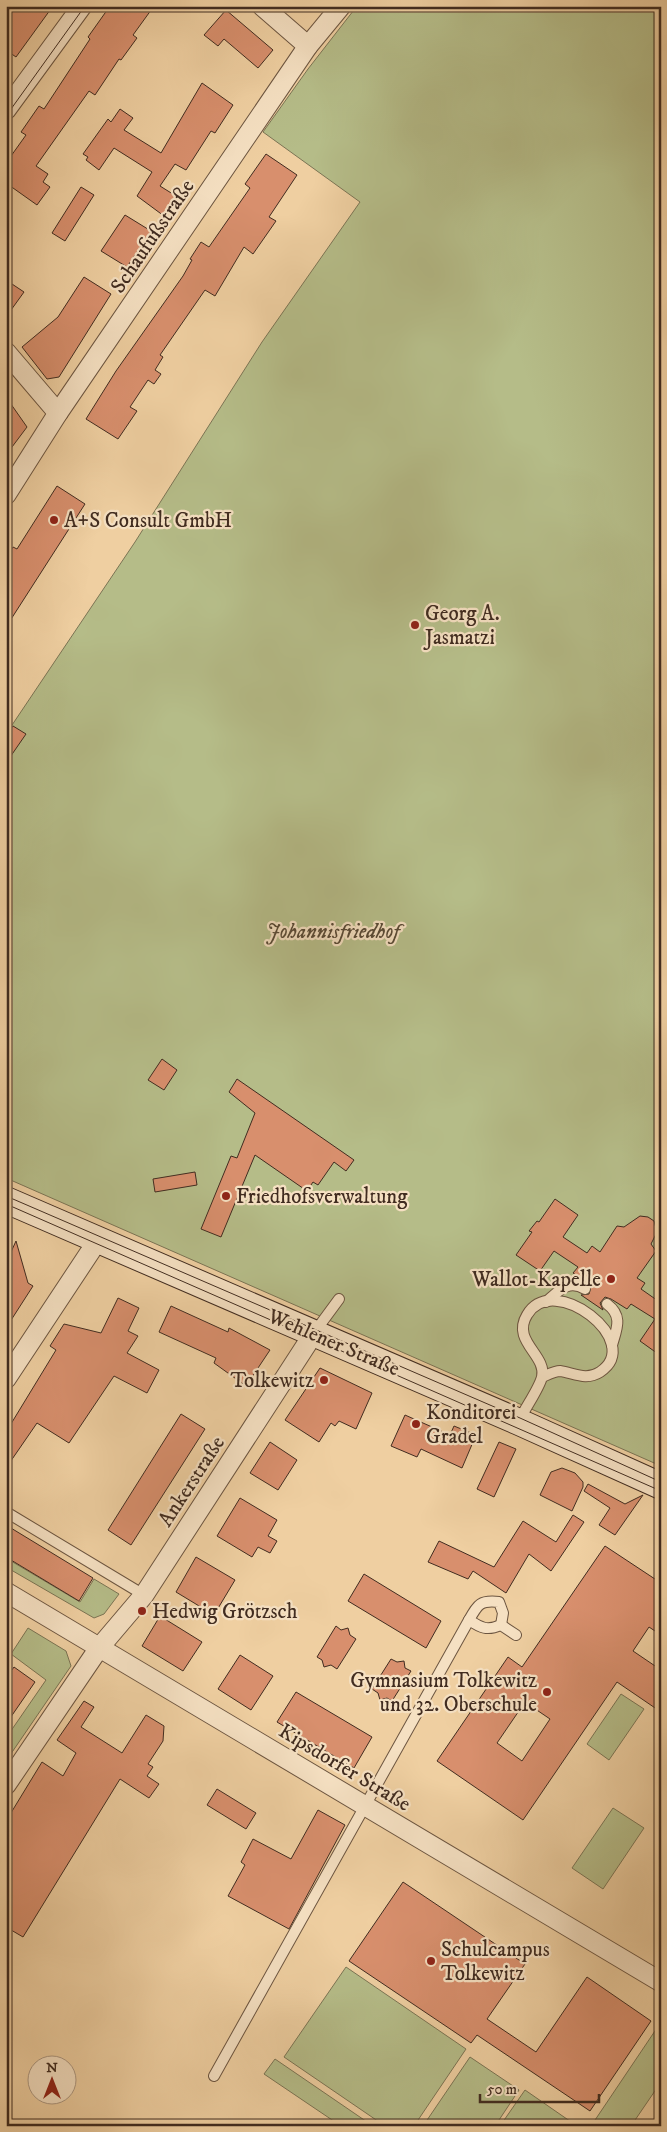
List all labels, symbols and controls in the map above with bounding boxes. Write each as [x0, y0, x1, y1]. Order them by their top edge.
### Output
street label: Schaufußstraße [105, 175, 201, 298]
place label: A+S Consult GmbH [64, 508, 232, 534]
marker: A+S Consult GmbH [48, 514, 60, 526]
place label: Georg A. Jasmatzi [423, 601, 500, 651]
marker: Georg A. Jasmatzi [409, 619, 421, 631]
park label: Johannisfriedhof [266, 919, 405, 945]
place label: Friedhofsverwaltung [236, 1184, 408, 1210]
marker: Friedhofsverwaltung [220, 1190, 232, 1202]
place label: Wallot-Kapelle [471, 1267, 601, 1293]
marker: Wallot-Kapelle [605, 1273, 617, 1285]
street label: Wehlener Straße [263, 1303, 404, 1382]
place label: Tolkewitz [230, 1368, 314, 1394]
marker: Tolkewitz [318, 1374, 330, 1386]
place label: Konditorei Gradel [426, 1400, 516, 1450]
marker: Konditorei Gradel [410, 1418, 422, 1430]
street label: Ankerstraße [153, 1431, 231, 1532]
place label: Hedwig Grötzsch [152, 1599, 298, 1625]
marker: Hedwig Grötzsch [136, 1605, 148, 1617]
place label: Gymnasium Tolkewitz und 32. Oberschule [350, 1668, 537, 1718]
marker: Gymnasium Tolkewitz und 32. Oberschule [541, 1686, 553, 1698]
street label: Kipsdorfer Straße [274, 1718, 416, 1818]
place label: Schulcampus Tolkewitz [441, 1937, 550, 1987]
marker: Schulcampus Tolkewitz [425, 1955, 437, 1967]
north arrow [28, 2054, 78, 2104]
text: N [46, 2059, 58, 2077]
scale bar [480, 2072, 598, 2104]
text: 50 m [487, 2080, 517, 2099]

